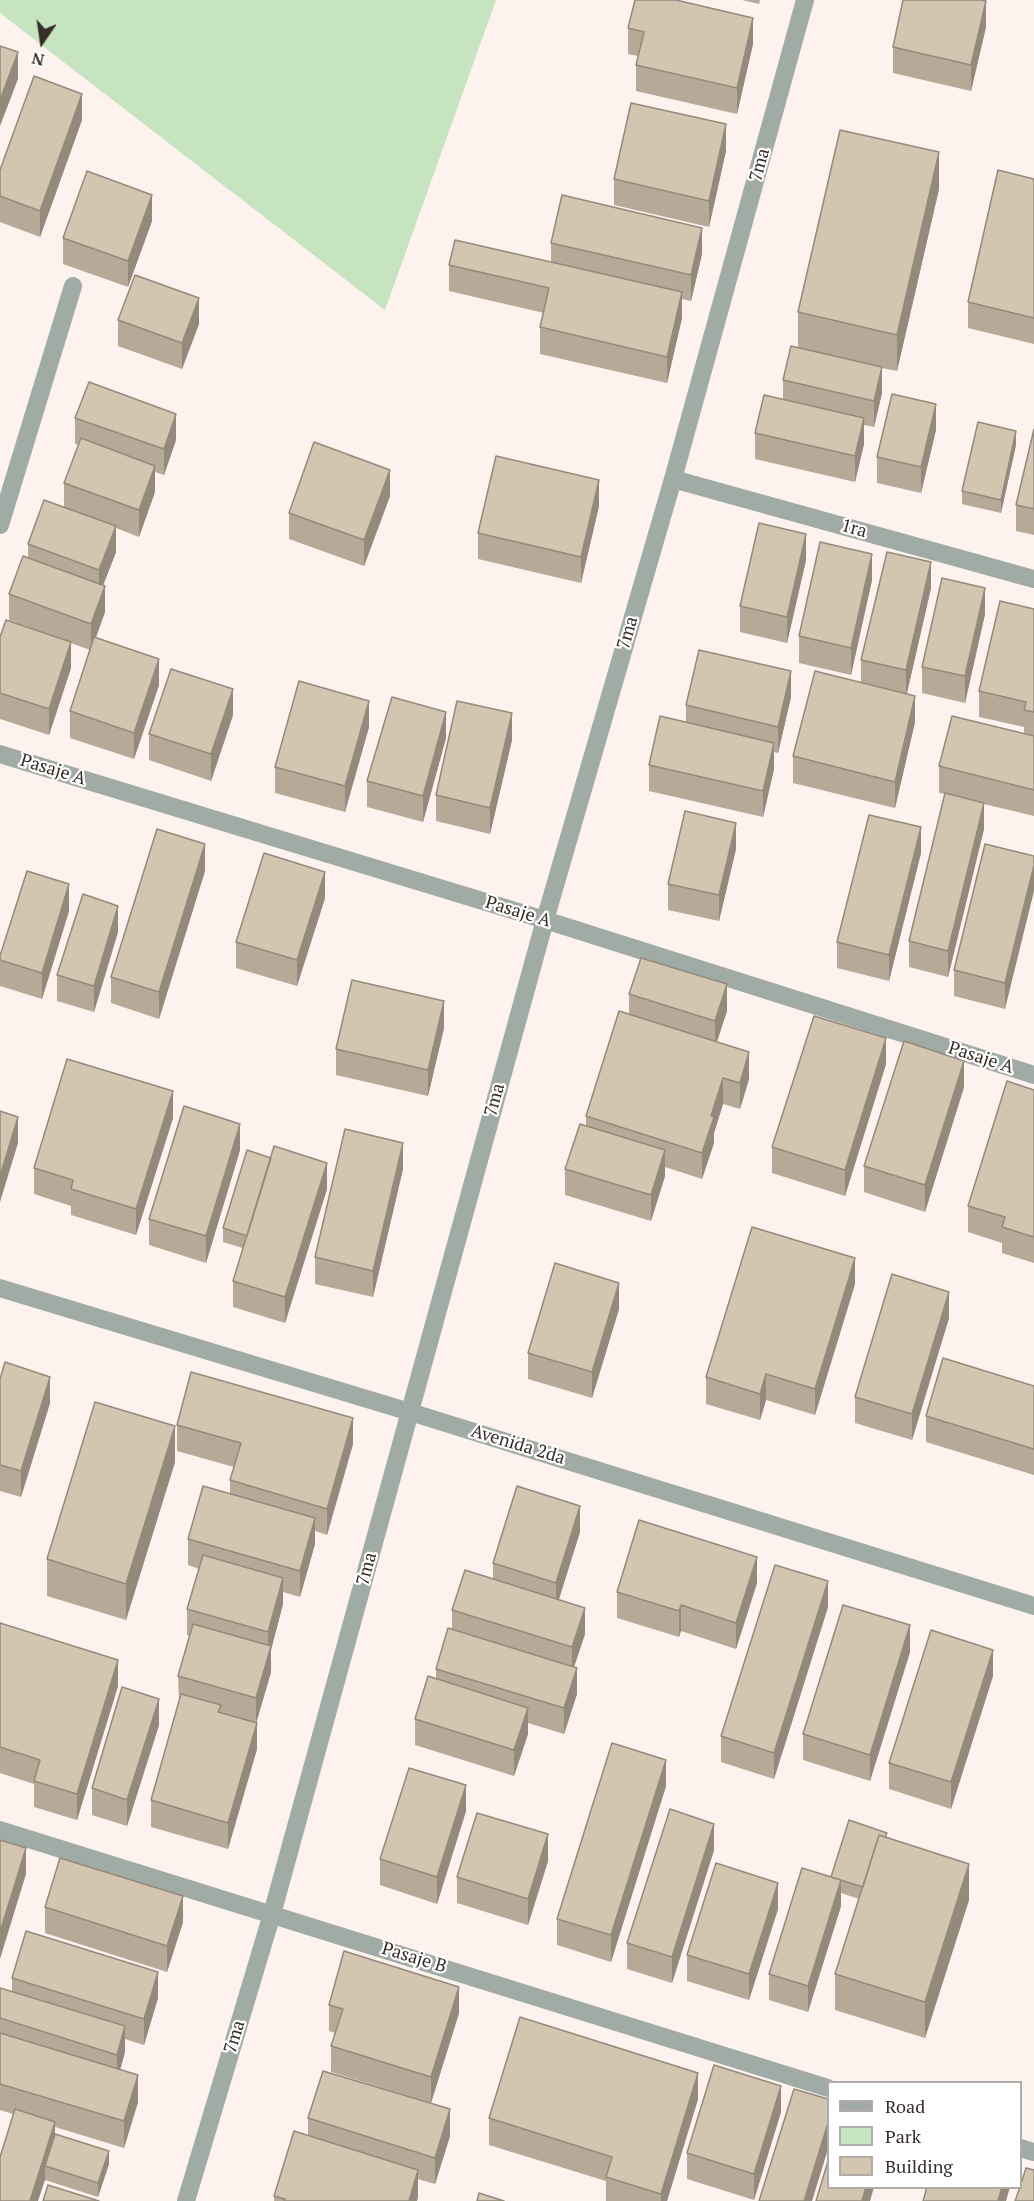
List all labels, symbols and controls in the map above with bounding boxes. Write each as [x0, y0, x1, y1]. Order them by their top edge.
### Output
north arrow [12, 12, 72, 72]
text: N [30, 47, 46, 72]
street label: 7ma [745, 146, 775, 184]
street label: 1ra [839, 515, 869, 543]
street label: 7ma [613, 614, 643, 652]
street label: Pasaje A [18, 750, 88, 790]
street label: Pasaje A [483, 892, 553, 932]
street label: Pasaje A [946, 1037, 1016, 1079]
street label: 7ma [480, 1081, 510, 1119]
street label: Avenida 2da [468, 1420, 568, 1470]
street label: 7ma [352, 1550, 382, 1588]
street label: Pasaje B [379, 1938, 449, 1978]
street label: 7ma [220, 2018, 250, 2056]
legend [827, 2081, 1022, 2189]
text: Road [885, 2094, 925, 2118]
text: Park [885, 2124, 921, 2148]
text: Building [885, 2154, 953, 2178]

